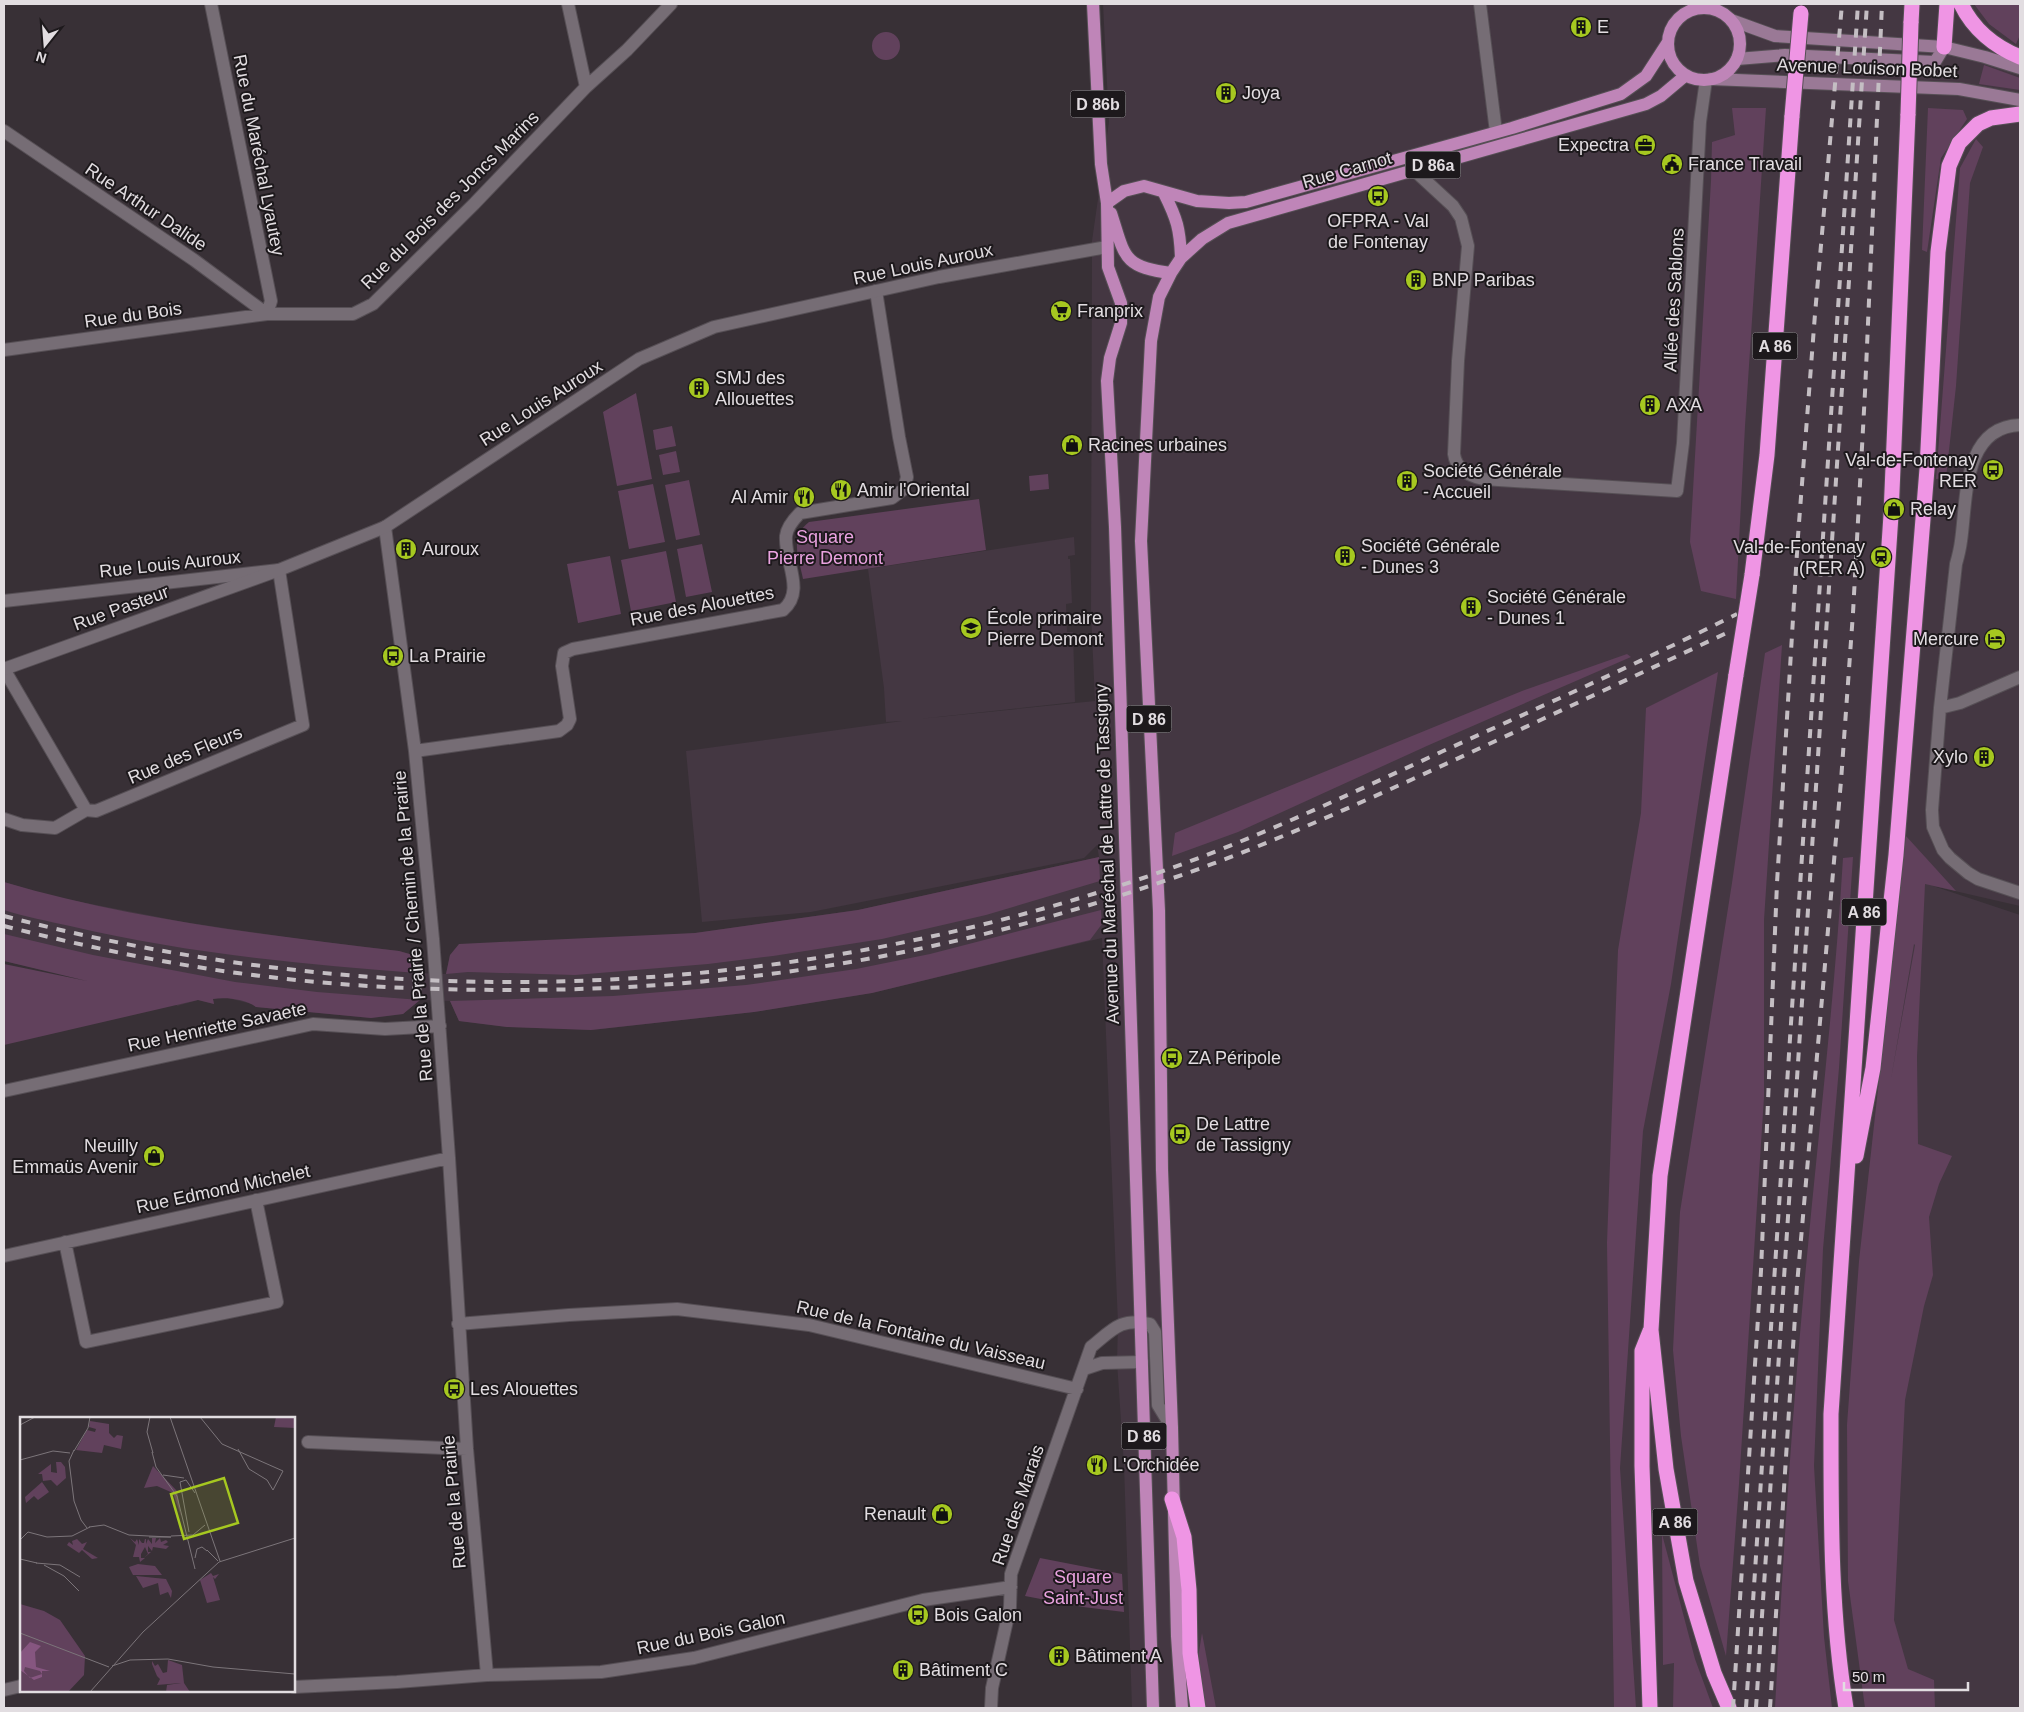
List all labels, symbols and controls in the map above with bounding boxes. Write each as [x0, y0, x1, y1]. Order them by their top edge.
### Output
building icon: E [1569, 15, 1593, 39]
place label: E [1597, 17, 1609, 37]
north arrow [20, 20, 70, 70]
text: N [34, 48, 48, 67]
street label: Rue du Maréchal Lyautey [230, 53, 288, 257]
street label: Avenue Louison Bobet [1776, 55, 1958, 81]
building icon: Joya [1214, 81, 1238, 105]
place label: Joya [1242, 83, 1281, 103]
road number: D 86b [1070, 90, 1126, 118]
street label: Rue du Bois des Joncs Marins [357, 107, 543, 293]
office icon: Expectra [1633, 133, 1657, 157]
place label: Expectra [1558, 135, 1630, 155]
street label: Rue Carnot [1300, 148, 1394, 192]
road number: D 86a [1406, 152, 1460, 178]
public building icon: France Travail [1660, 152, 1684, 176]
place label: France Travail [1688, 154, 1802, 174]
street label: Rue Arthur Dalide [82, 159, 210, 255]
bus stop icon: OFPRA - Val de Fontenay [1366, 184, 1390, 208]
place label: OFPRA - Val de Fontenay [1327, 211, 1429, 252]
street label: Allée des Sablons [1660, 228, 1688, 372]
street label: Rue Louis Auroux [851, 239, 995, 289]
building icon: BNP Paribas [1404, 268, 1428, 292]
place label: BNP Paribas [1432, 270, 1535, 290]
street label: Rue du Bois [83, 298, 183, 332]
supermarket icon: Franprix [1049, 299, 1073, 323]
place label: Franprix [1077, 301, 1143, 321]
road number: A 86 [1752, 332, 1798, 360]
street label: Rue Louis Auroux [476, 356, 606, 450]
place label: SMJ des Allouettes [715, 368, 794, 409]
building icon: SMJ des Allouettes [687, 376, 711, 400]
building icon: AXA [1638, 393, 1662, 417]
place label: AXA [1666, 395, 1702, 415]
shop icon: Racines urbaines [1060, 433, 1084, 457]
place label: Racines urbaines [1088, 435, 1227, 455]
place label: Val-de-Fontenay RER [1845, 450, 1977, 491]
bus stop icon: Val-de-Fontenay RER [1981, 458, 2005, 482]
place label: Société Générale - Accueil [1423, 461, 1562, 502]
building icon: Société Générale - Accueil [1395, 469, 1419, 493]
restaurant icon: Amir l'Oriental [829, 478, 853, 502]
place label: Amir l'Oriental [857, 480, 969, 500]
restaurant icon: Al Amir [792, 485, 816, 509]
place label: Al Amir [731, 487, 788, 507]
shop icon: Relay [1882, 497, 1906, 521]
place label: Relay [1910, 499, 1956, 519]
park label: Square Pierre Demont [767, 527, 883, 568]
place label: Société Générale - Dunes 3 [1361, 536, 1500, 577]
building icon: Auroux [394, 537, 418, 561]
place label: Val-de-Fontenay (RER A) [1733, 537, 1865, 578]
place label: Auroux [422, 539, 479, 559]
building icon: Société Générale - Dunes 3 [1333, 544, 1357, 568]
station icon: Val-de-Fontenay (RER A) [1869, 545, 1893, 569]
street label: Rue Louis Auroux [98, 547, 242, 581]
street label: Rue Pasteur [71, 581, 171, 635]
street label: Rue des Alouettes [628, 582, 776, 630]
place label: Société Générale - Dunes 1 [1487, 587, 1626, 628]
building icon: Société Générale - Dunes 1 [1459, 595, 1483, 619]
place label: École primaire Pierre Demont [987, 608, 1103, 649]
school or university icon: École primaire Pierre Demont [959, 616, 983, 640]
hotel icon: Mercure [1983, 627, 2007, 651]
place label: Mercure [1913, 629, 1979, 649]
bus stop icon: La Prairie [381, 644, 405, 668]
place label: La Prairie [409, 646, 486, 666]
street label: Avenue du Maréchal de Lattre de Tassigny [1091, 683, 1123, 1025]
road number: D 86 [1126, 706, 1172, 732]
street label: Rue des Fleurs [125, 722, 245, 788]
building icon: Xylo [1972, 745, 1996, 769]
place label: Xylo [1933, 747, 1968, 767]
street label: Rue de la Prairie / Chemin de la Prairie [389, 770, 437, 1082]
road number: A 86 [1842, 899, 1886, 926]
street label: Rue Henriette Savaete [126, 998, 308, 1056]
bus stop icon: ZA Péripole [1160, 1046, 1184, 1070]
place label: ZA Péripole [1188, 1048, 1281, 1068]
place label: De Lattre de Tassigny [1196, 1114, 1291, 1155]
bus stop icon: De Lattre de Tassigny [1168, 1122, 1192, 1146]
place label: Neuilly Emmaüs Avenir [12, 1136, 138, 1177]
shop icon: Neuilly Emmaüs Avenir [142, 1144, 166, 1168]
street label: Rue Edmond Michelet [134, 1161, 312, 1217]
street label: Rue de la Fontaine du Vaisseau [795, 1297, 1047, 1373]
bus stop icon: Les Alouettes [442, 1377, 466, 1401]
place label: Les Alouettes [470, 1379, 578, 1399]
inset map [20, 1417, 295, 1692]
road number: D 86 [1122, 1422, 1166, 1450]
street label: Rue de la Prairie [438, 1434, 470, 1570]
street label: Rue des Marais [988, 1442, 1048, 1568]
restaurant icon: L'Orchidée [1085, 1453, 1109, 1477]
place label: L'Orchidée [1113, 1455, 1199, 1475]
shop icon: Renault [930, 1502, 954, 1526]
place label: Renault [864, 1504, 926, 1524]
road number: A 86 [1652, 1508, 1698, 1535]
park label: Square Saint-Just [1043, 1567, 1123, 1608]
bus stop icon: Bois Galon [906, 1603, 930, 1627]
place label: Bois Galon [934, 1605, 1022, 1625]
street label: Rue du Bois Galon [635, 1608, 787, 1658]
building icon: Bâtiment A [1047, 1644, 1071, 1668]
place label: Bâtiment A [1075, 1646, 1162, 1666]
building icon: Bâtiment C [891, 1658, 915, 1682]
place label: Bâtiment C [919, 1660, 1008, 1680]
scale bar [1844, 1660, 1968, 1692]
text: 50 m [1852, 1668, 1885, 1685]

